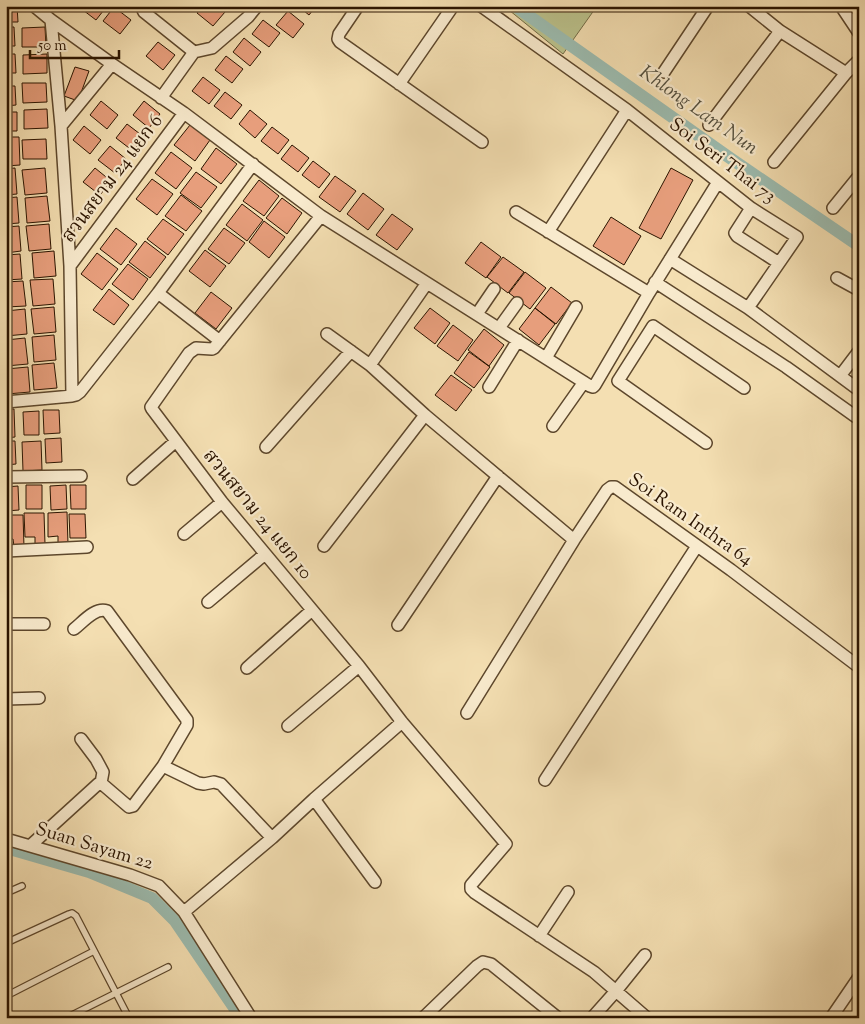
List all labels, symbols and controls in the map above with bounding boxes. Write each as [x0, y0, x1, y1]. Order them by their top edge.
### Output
scale bar [30, 28, 119, 60]
text: 50 m [37, 36, 67, 57]
water label: Khlong Lam Nun [633, 59, 764, 163]
street label: สวนสยาม 24 แยก 6 [56, 109, 170, 249]
street label: Soi Seri Thai 73 [663, 112, 781, 210]
street label: สวนสยาม 24 แยก 10 [196, 444, 318, 586]
street label: Soi Ram Inthra 64 [622, 467, 758, 573]
street label: Suan Sayam 22 [32, 816, 156, 878]

